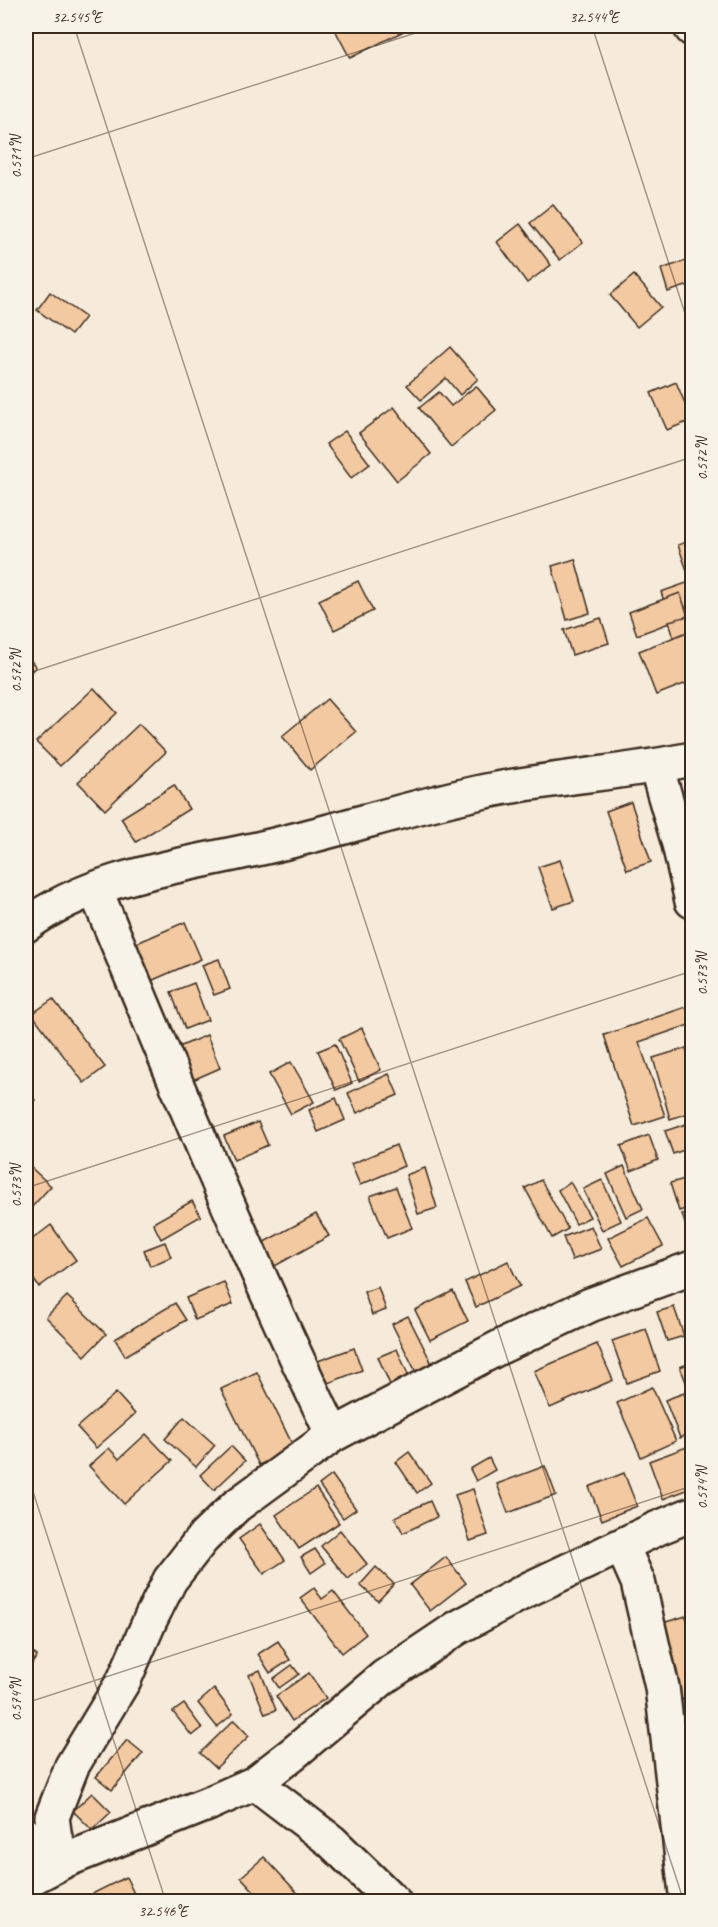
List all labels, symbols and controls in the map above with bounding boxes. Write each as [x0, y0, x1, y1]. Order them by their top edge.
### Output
text: 32.545°E [53, 8, 104, 27]
text: 32.544°E [570, 8, 621, 27]
text: 0.571°N [7, 132, 26, 179]
text: 0.572°N [693, 434, 712, 481]
text: 0.572°N [7, 646, 26, 693]
text: 0.573°N [693, 949, 712, 996]
text: 0.573°N [7, 1161, 26, 1208]
text: 0.574°N [693, 1463, 712, 1510]
text: 0.574°N [7, 1675, 26, 1722]
text: 32.546°E [139, 1902, 190, 1921]

